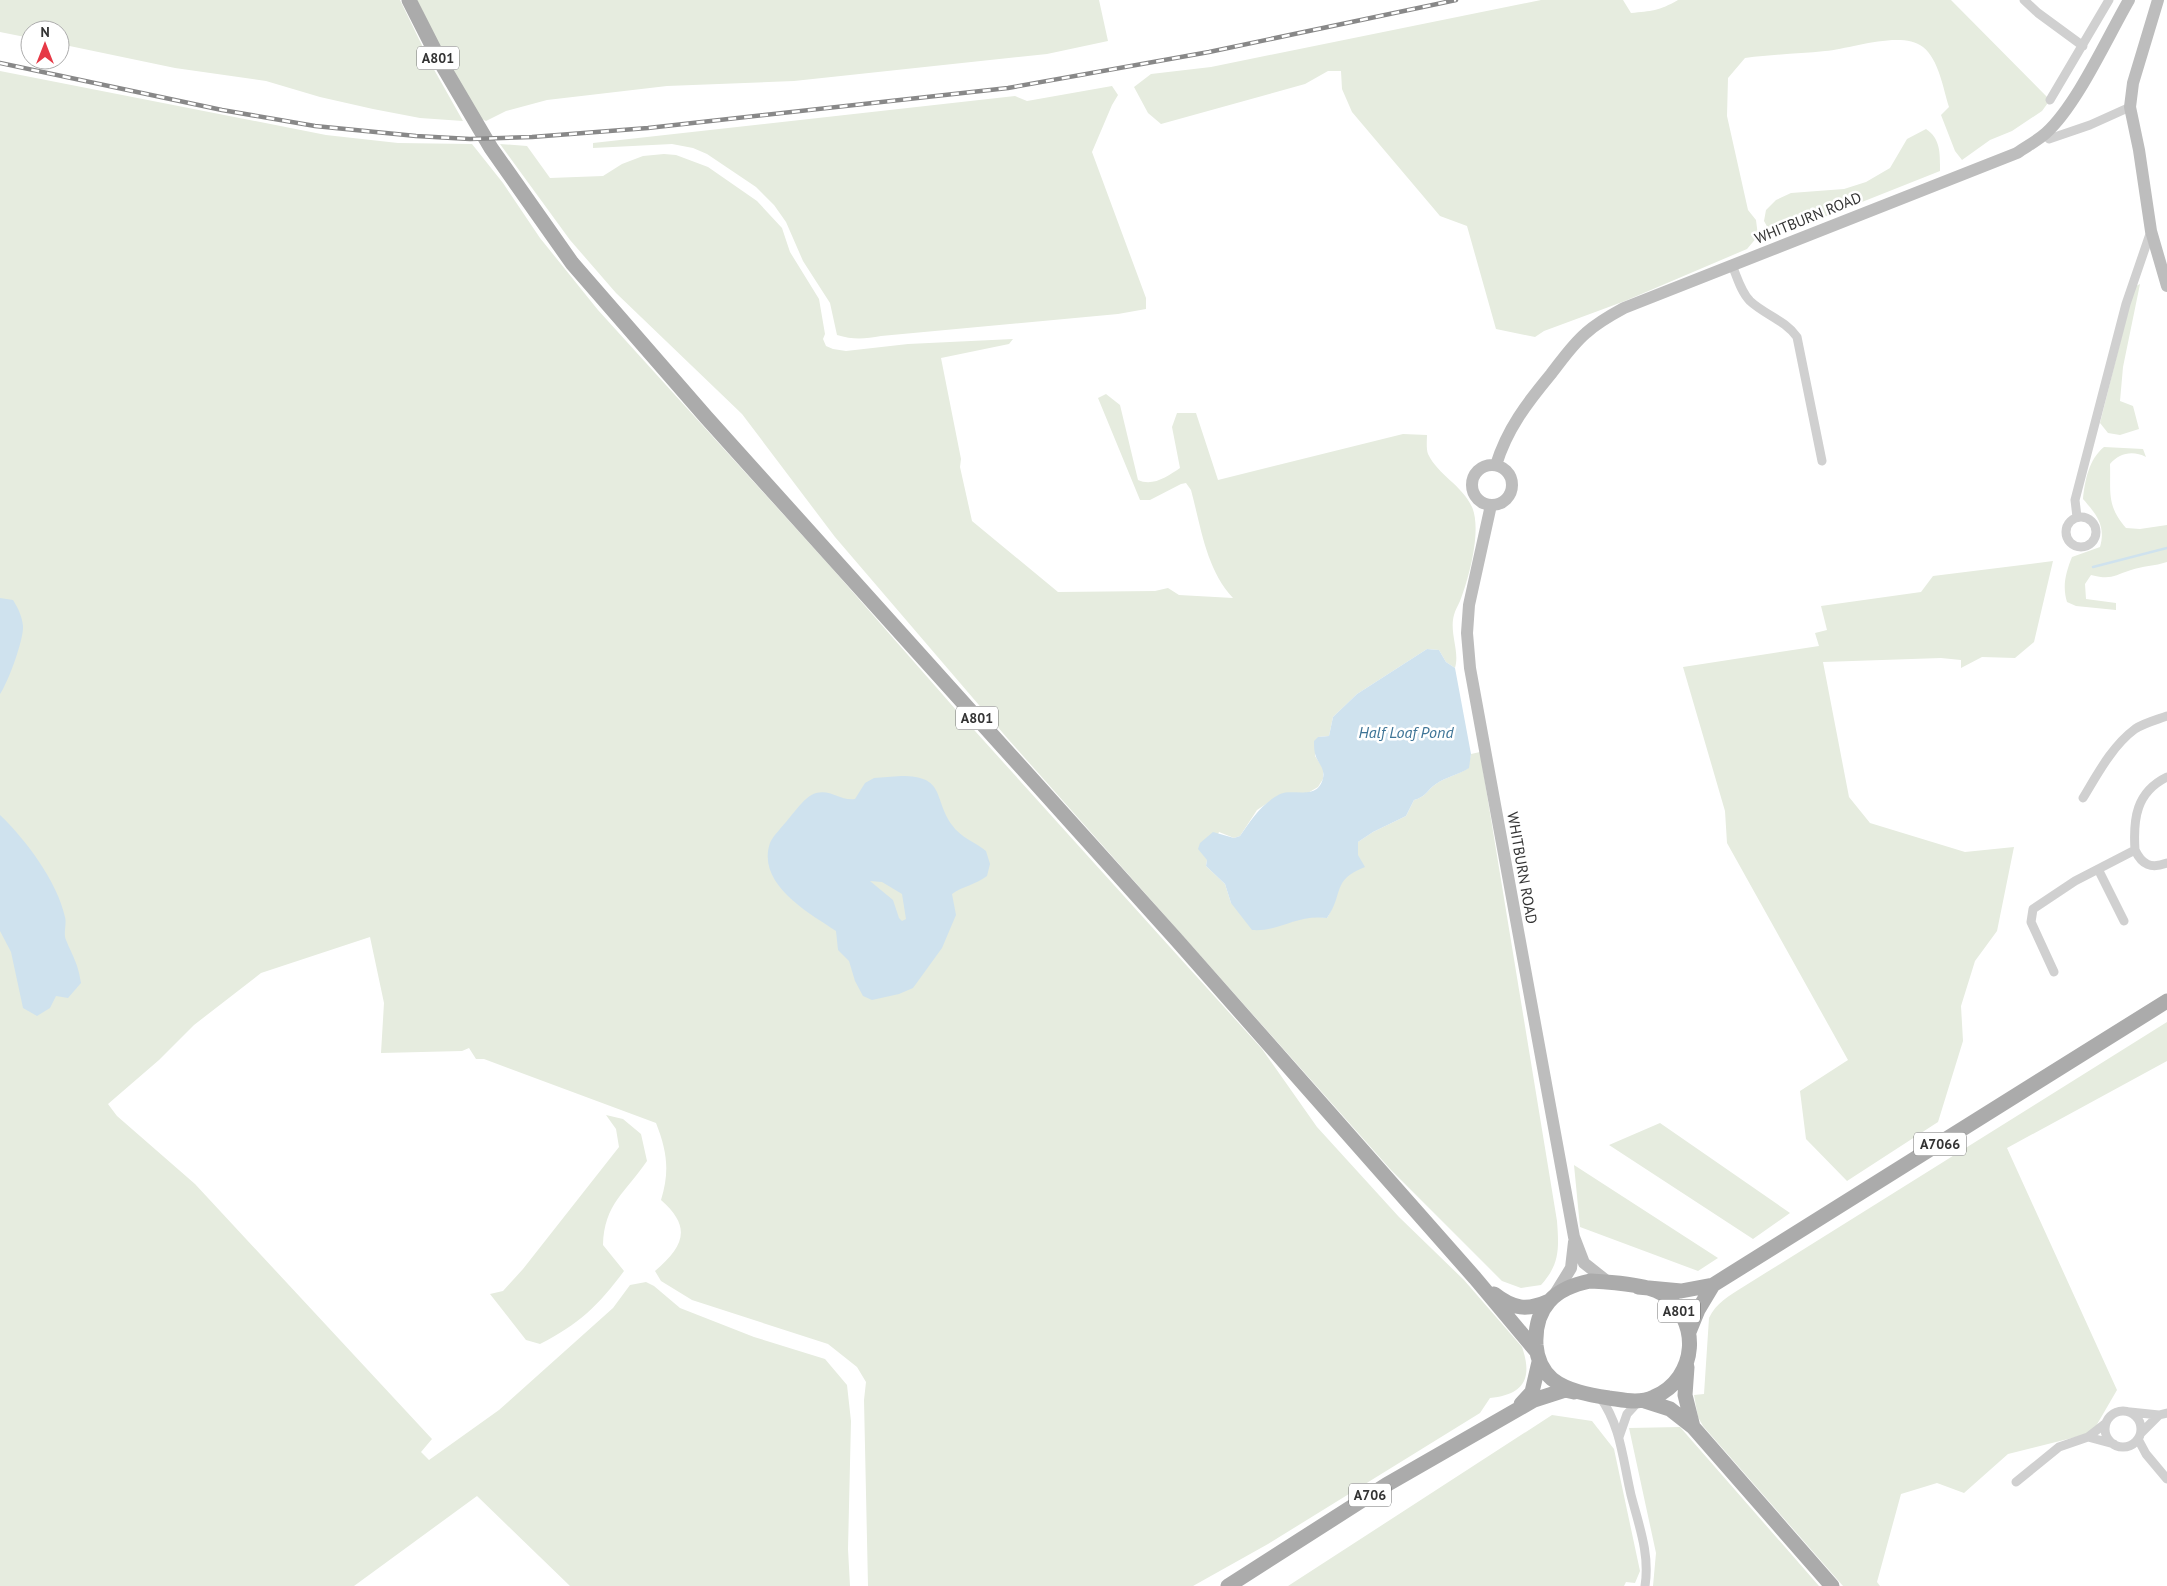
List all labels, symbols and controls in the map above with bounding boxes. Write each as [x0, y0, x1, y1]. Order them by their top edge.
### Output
north arrow [20, 20, 70, 70]
text: N [40, 23, 50, 41]
road number: A801 [417, 46, 459, 70]
street label: WHITBURN ROAD [1752, 187, 1864, 248]
road number: A801 [956, 706, 998, 730]
water label: Half Loaf Pond [1358, 722, 1454, 742]
street label: WHITBURN ROAD [1503, 810, 1542, 925]
road number: A7066 [1914, 1132, 1966, 1156]
road number: A801 [1658, 1300, 1700, 1322]
road number: A706 [1349, 1484, 1391, 1506]

